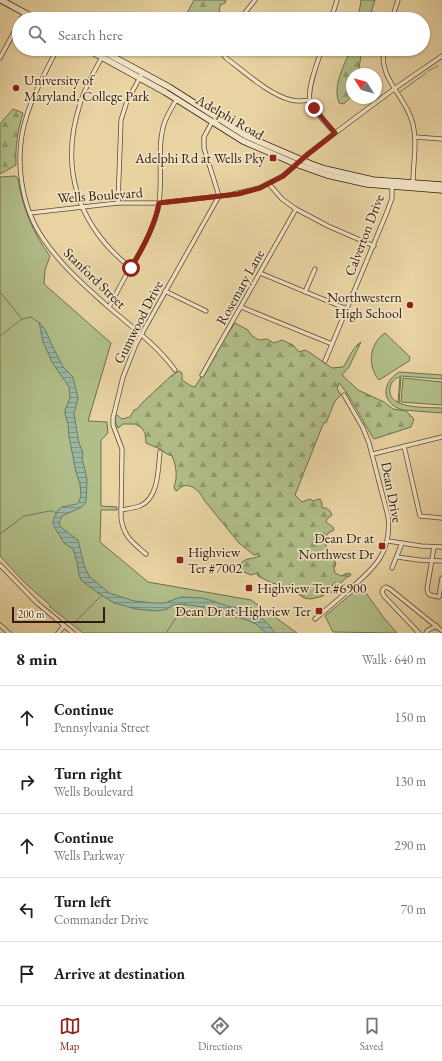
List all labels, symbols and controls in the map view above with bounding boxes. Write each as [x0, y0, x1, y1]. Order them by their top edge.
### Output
search box [12, 12, 430, 56]
icon: search [26, 23, 48, 45]
text: Search here [58, 25, 123, 44]
north arrow [346, 68, 382, 104]
place label: University of Maryland, College Park [24, 71, 150, 105]
marker: University of Maryland, College Park [11, 83, 21, 93]
street label: Adelphi Road [192, 90, 268, 144]
route end [305, 99, 323, 117]
place label: Adelphi Rd at Wells Pky [134, 149, 266, 167]
marker: Adelphi Rd at Wells Pky [268, 153, 278, 163]
street label: Wells Boulevard [57, 183, 144, 207]
street label: Calverton Drive [340, 191, 388, 278]
street label: Stanford Street [60, 244, 131, 313]
street label: Rosemary Lane [212, 246, 268, 328]
route start [122, 259, 140, 277]
street label: Gumwood Drive [109, 277, 167, 367]
place label: Northwestern High School [327, 288, 403, 322]
marker: Northwestern High School [405, 300, 415, 310]
street label: Dean Drive [377, 460, 407, 525]
place label: Dean Dr at Northwest Dr [298, 529, 375, 563]
marker: Dean Dr at Northwest Dr [377, 541, 387, 551]
place label: Highview Ter #7002 [188, 543, 243, 577]
marker: Highview Ter #7002 [175, 555, 185, 565]
place label: Highview Ter #6900 [257, 579, 367, 597]
marker: Highview Ter #6900 [244, 583, 254, 593]
place label: Dean Dr at Highview Ter [175, 602, 311, 620]
scale bar [12, 605, 105, 624]
marker: Dean Dr at Highview Ter [314, 606, 324, 616]
text: 200 m [18, 607, 45, 621]
text: 8 min [16, 648, 57, 670]
text: Walk · 640 m [362, 651, 426, 668]
text: Continue [54, 700, 114, 719]
icon: ahead [16, 707, 38, 729]
text: 150 m [395, 709, 426, 726]
text: Pennsylvania Street [54, 719, 149, 736]
text: Turn right [54, 764, 122, 783]
icon: right [16, 771, 38, 793]
text: 130 m [395, 773, 426, 790]
text: Wells Boulevard [54, 783, 133, 800]
text: Continue [54, 828, 114, 847]
icon: ahead [16, 835, 38, 857]
text: 290 m [395, 837, 426, 854]
text: Wells Parkway [54, 847, 124, 864]
text: Turn left [54, 892, 111, 911]
icon: left [16, 899, 38, 921]
text: 70 m [401, 901, 426, 918]
text: Commander Drive [54, 911, 148, 928]
icon: arrive [16, 963, 38, 985]
text: Arrive at destination [54, 964, 185, 983]
tab: Map [59, 1015, 81, 1053]
tab: Directions [198, 1015, 242, 1053]
tab: Saved [360, 1015, 383, 1053]

